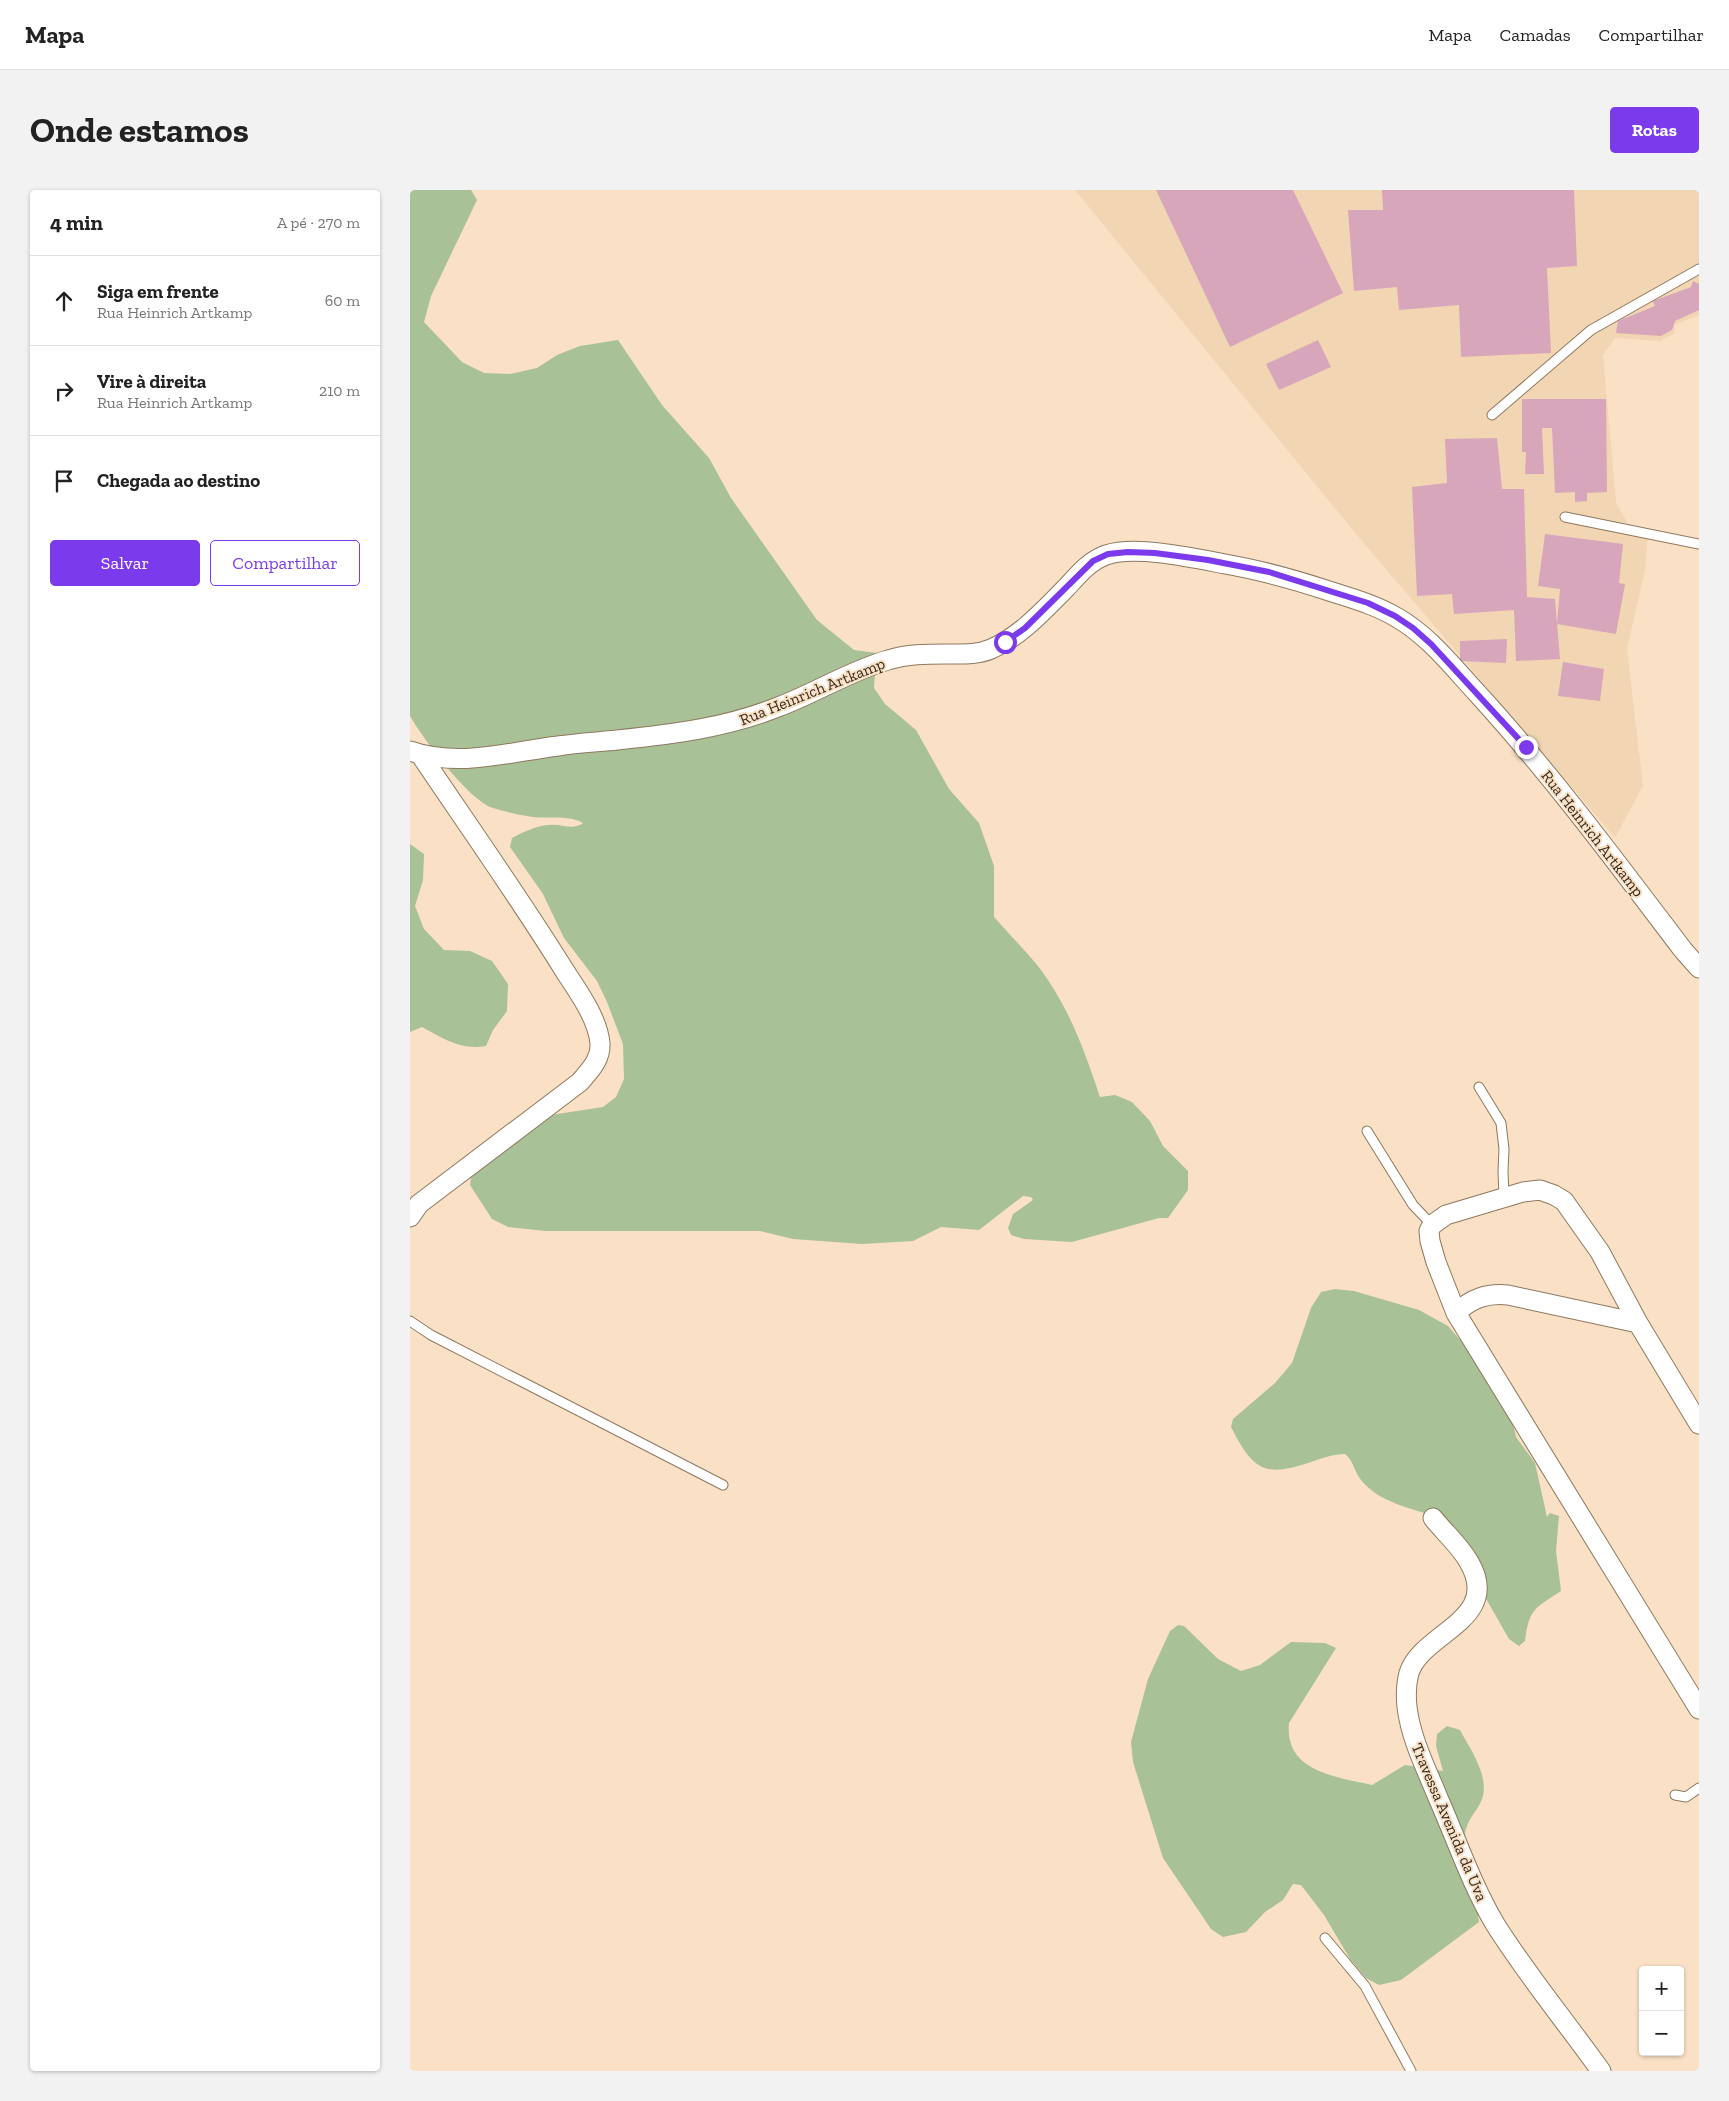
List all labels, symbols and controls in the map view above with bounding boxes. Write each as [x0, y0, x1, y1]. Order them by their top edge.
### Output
text: Mapa [25, 20, 84, 49]
text: Mapa [1429, 24, 1472, 46]
text: Camadas [1500, 24, 1571, 46]
text: Compartilhar [1599, 24, 1704, 46]
button: Rotas [1610, 107, 1699, 153]
text: Onde estamos [30, 109, 249, 151]
text: 4 min [50, 210, 103, 235]
text: A pé · 270 m [277, 213, 360, 232]
text: Siga em frente [97, 280, 219, 303]
icon: ahead [50, 287, 78, 315]
text: 60 m [325, 291, 360, 310]
text: Rua Heinrich Artkamp [97, 303, 252, 322]
text: Vire à direita [97, 370, 206, 393]
icon: right [50, 377, 78, 405]
text: 210 m [319, 381, 360, 400]
text: Rua Heinrich Artkamp [97, 393, 252, 412]
icon: arrive [50, 467, 78, 495]
text: Chegada ao destino [97, 469, 260, 492]
button: Salvar [50, 540, 200, 586]
button: Compartilhar [210, 540, 360, 586]
route start [994, 631, 1017, 654]
street label: Rua Heinrich Artkamp [737, 653, 888, 729]
route end [1515, 736, 1538, 759]
street label: Rua Heinrich Artkamp [1537, 766, 1648, 901]
street label: Travessa Avenida da Uva [1408, 1740, 1492, 1904]
map controls [1639, 1966, 1684, 2056]
button: + [1639, 1966, 1684, 2011]
button: − [1639, 2011, 1684, 2056]

